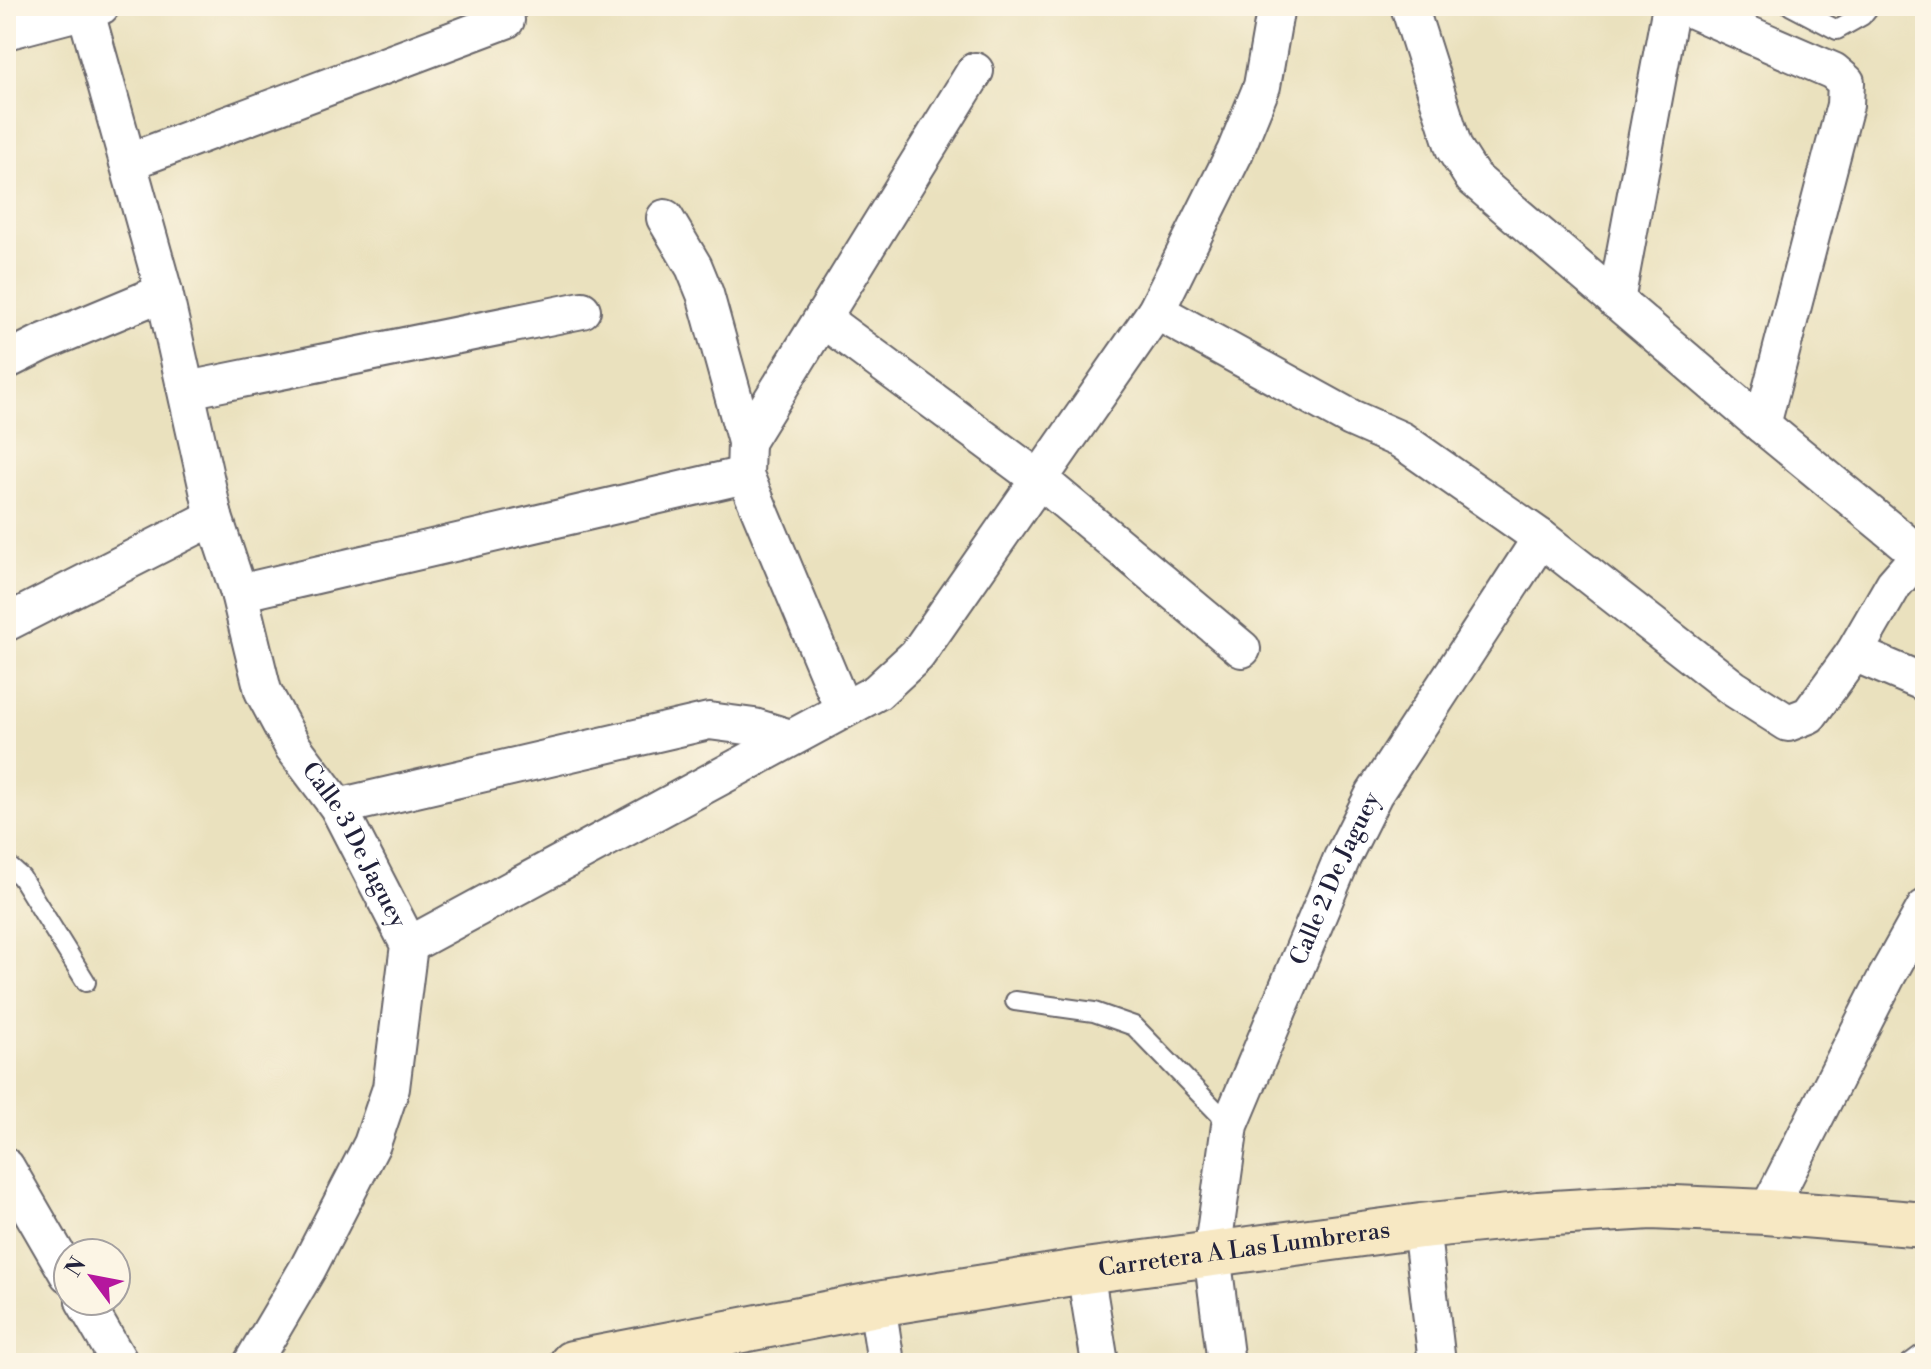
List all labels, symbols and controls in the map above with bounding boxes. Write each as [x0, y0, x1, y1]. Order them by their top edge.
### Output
street label: Calle 3 De Jaguey [295, 756, 413, 933]
street label: Calle 2 De Jaguey [1284, 787, 1388, 970]
street label: Carretera A Las Lumbreras [1097, 1215, 1392, 1284]
north arrow [52, 1237, 132, 1317]
text: N [60, 1252, 93, 1282]

